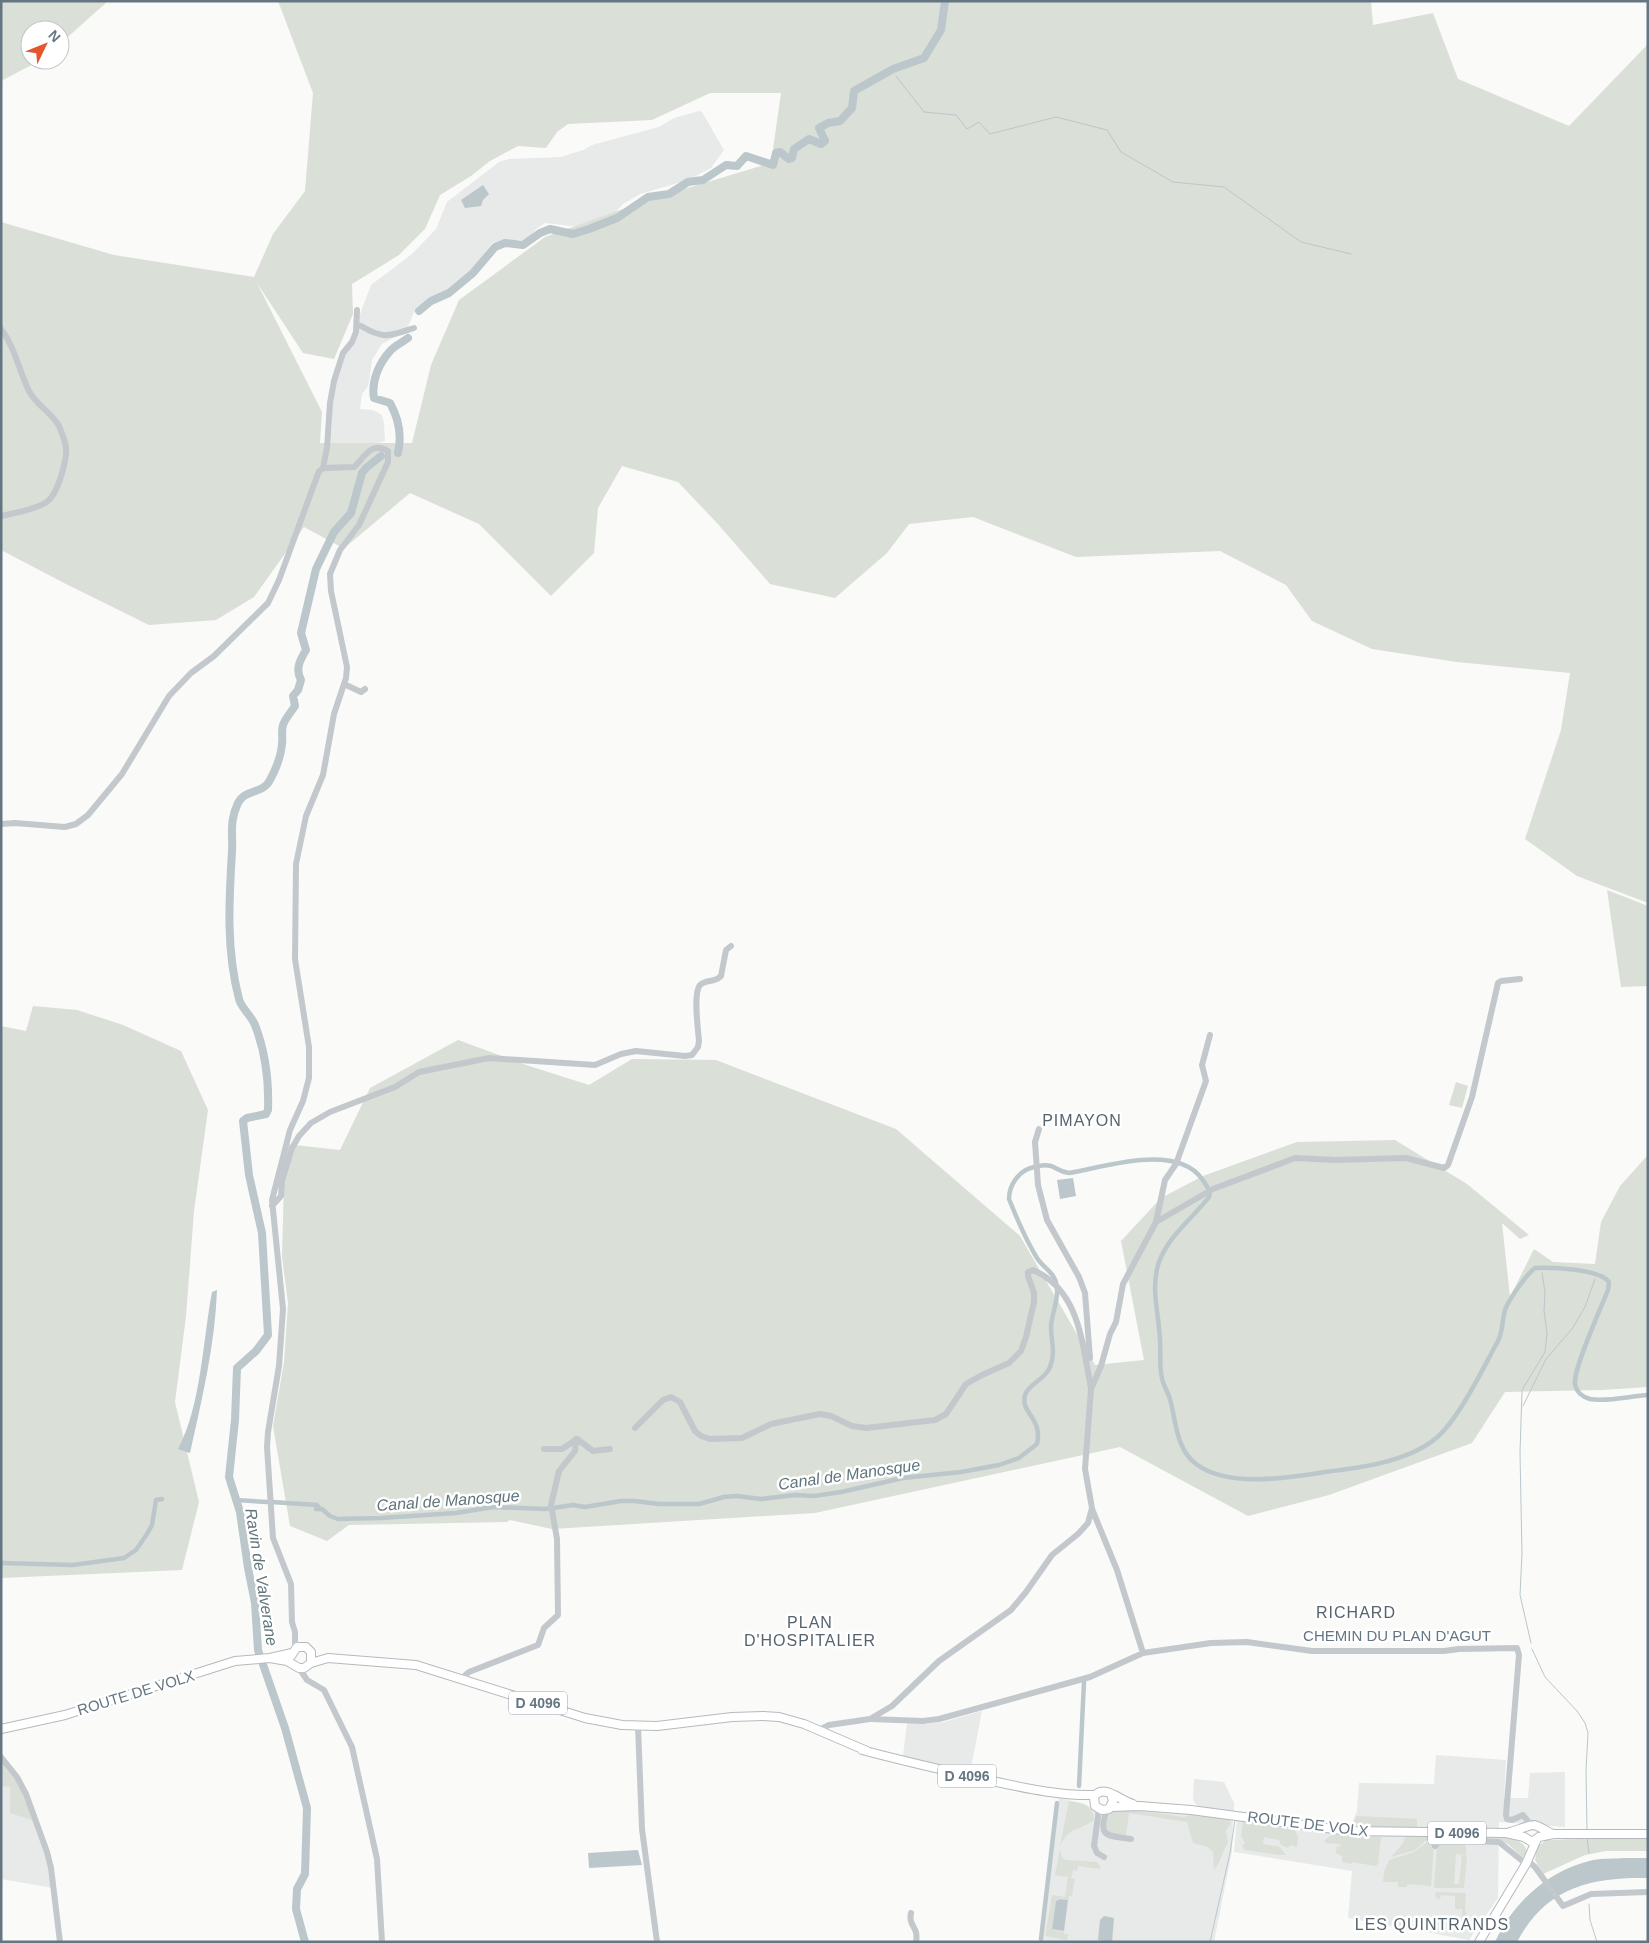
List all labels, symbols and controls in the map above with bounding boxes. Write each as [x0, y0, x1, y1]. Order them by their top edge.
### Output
north arrow [20, 20, 70, 70]
text: N [45, 27, 64, 45]
district label: PIMAYON [1042, 1112, 1122, 1129]
water label: Canal de Manosque [777, 1456, 921, 1493]
water label: Canal de Manosque [376, 1487, 520, 1514]
water label: Ravin de Valverane [242, 1507, 281, 1647]
district label: RICHARD [1316, 1604, 1396, 1621]
district label: PLAN D'HOSPITALIER [744, 1614, 876, 1649]
street label: CHEMIN DU PLAN D'AGUT [1303, 1627, 1491, 1644]
street label: ROUTE DE VOLX [75, 1667, 197, 1718]
road number: D 4096 [509, 1692, 567, 1715]
road number: D 4096 [938, 1764, 996, 1788]
street label: ROUTE DE VOLX [1247, 1808, 1369, 1839]
road number: D 4096 [1428, 1822, 1486, 1845]
district label: LES QUINTRANDS [1355, 1916, 1509, 1933]

